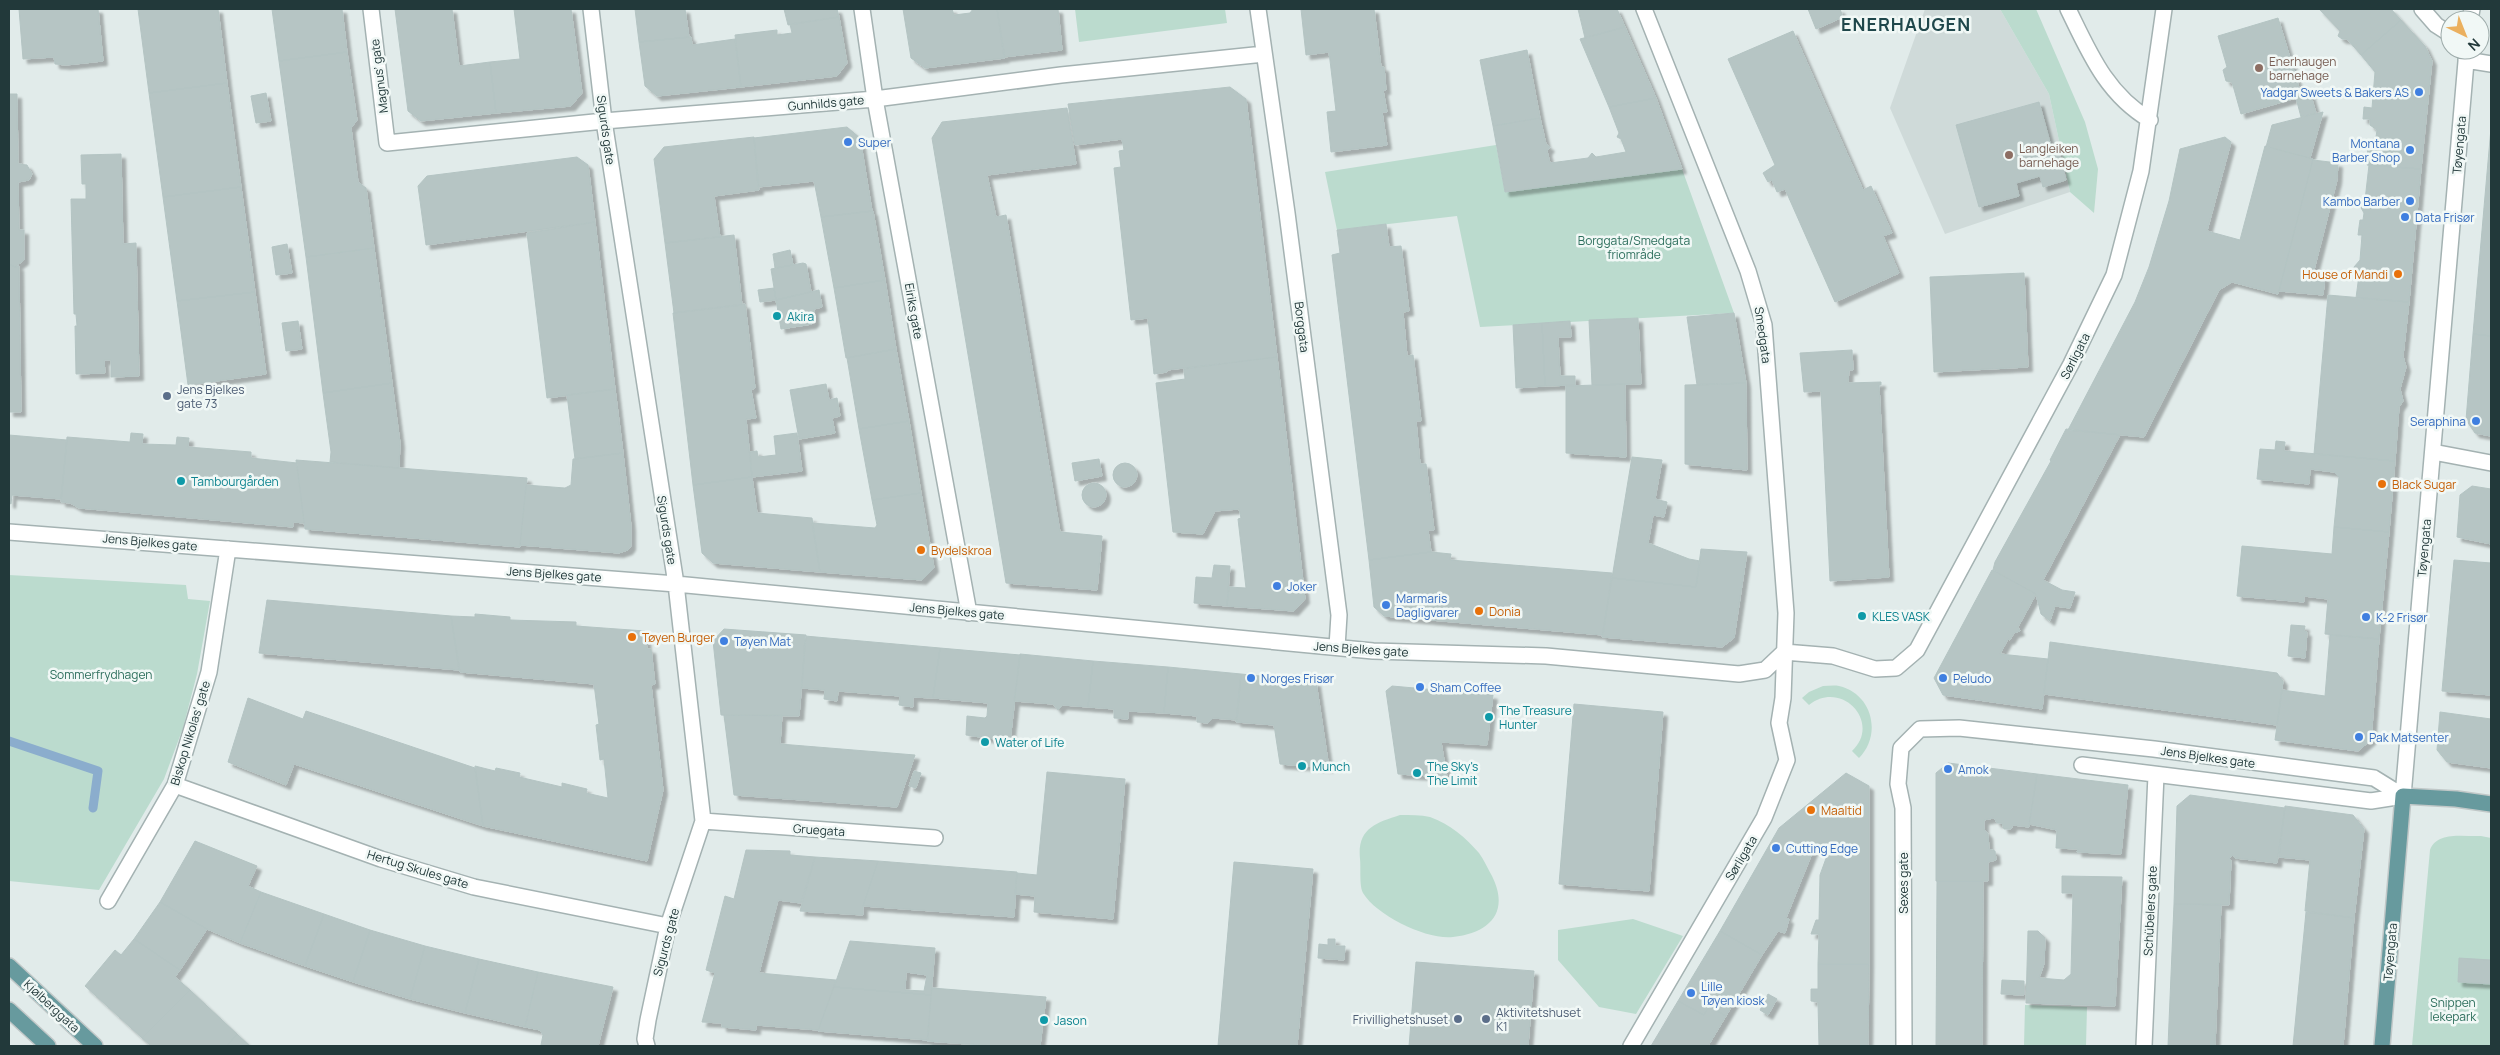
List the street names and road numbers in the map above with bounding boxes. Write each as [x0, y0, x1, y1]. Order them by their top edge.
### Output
street label: Magnus’ gate [366, 38, 392, 114]
street label: Gunhilds gate [787, 91, 865, 115]
street label: Sigurds gate [593, 94, 619, 166]
street label: Tøyengata [2448, 115, 2470, 175]
street label: Eiriks gate [901, 282, 927, 340]
street label: Borggata [1290, 301, 1314, 353]
street label: Smedgata [1751, 306, 1775, 364]
street label: Sørligata [2056, 330, 2094, 382]
street label: Sigurds gate [653, 494, 681, 566]
street label: Tøyengata [2413, 518, 2435, 578]
street label: Jens Bjelkes gate [102, 529, 198, 555]
street label: Jens Bjelkes gate [506, 562, 602, 586]
street label: Jens Bjelkes gate [909, 598, 1005, 624]
street label: Jens Bjelkes gate [1313, 637, 1409, 661]
street label: Biskop Nikolas' gate [166, 679, 214, 787]
street label: Jens Bjelkes gate [2160, 742, 2256, 772]
street label: Gruegata [792, 820, 846, 840]
street label: Sørligata [1721, 832, 1761, 884]
street label: Hertug Skules gate [365, 845, 471, 893]
street label: Sexes gate [1895, 852, 1912, 914]
street label: Schübelers gate [2139, 865, 2161, 957]
street label: Sigurds gate [649, 906, 683, 978]
street label: Tøyengata [2379, 922, 2401, 982]
street label: Kjølberggata [20, 976, 84, 1036]

